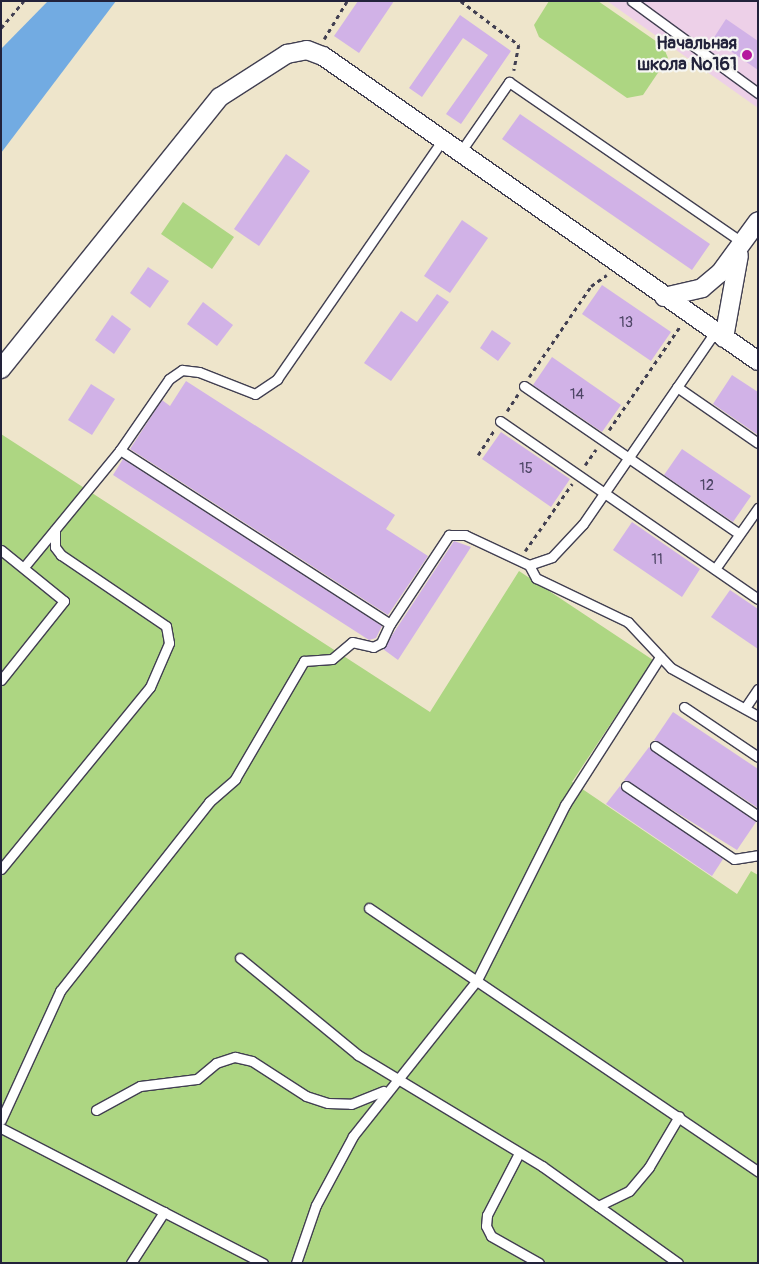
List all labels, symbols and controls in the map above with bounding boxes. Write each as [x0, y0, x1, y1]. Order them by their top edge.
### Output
place label: Начальная школа №161 [637, 34, 737, 76]
marker: Начальная школа №161 [741, 49, 753, 61]
house number: 13 [619, 314, 633, 332]
house number: 14 [570, 386, 584, 404]
house number: 15 [519, 460, 533, 478]
house number: 12 [700, 477, 714, 495]
house number: 11 [651, 551, 663, 569]

